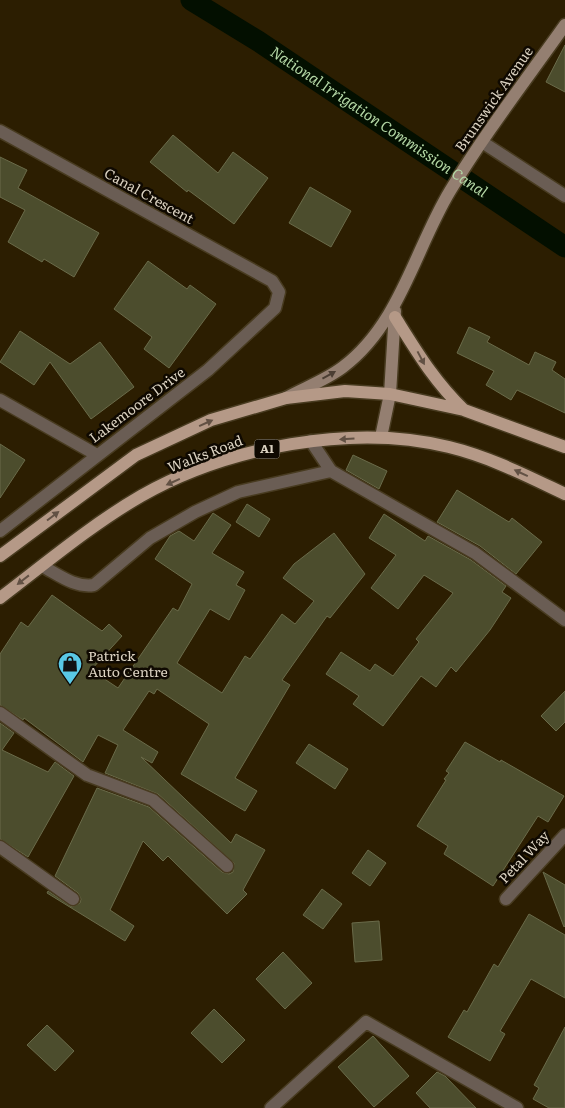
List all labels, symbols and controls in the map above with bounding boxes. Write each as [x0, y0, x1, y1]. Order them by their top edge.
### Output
water label: National Irrigation Commission Canal [266, 39, 494, 203]
street label: Brunswick Avenue [449, 42, 537, 155]
street label: Canal Crescent [101, 162, 198, 228]
one-way arrow [416, 351, 425, 365]
street label: Lakemoore Drive [84, 362, 188, 447]
one-way arrow [322, 371, 336, 379]
one-way arrow [199, 418, 213, 426]
street label: Walks Road [164, 429, 245, 477]
one-way arrow [338, 435, 354, 443]
road number: A1 [254, 439, 280, 458]
one-way arrow [514, 469, 528, 477]
one-way arrow [166, 478, 180, 486]
one-way arrow [46, 511, 59, 522]
one-way arrow [17, 575, 30, 586]
place label: Patrick Auto Centre [88, 645, 168, 681]
shop icon: Patrick Auto Centre [57, 651, 83, 685]
street label: Petal Way [493, 825, 554, 887]

